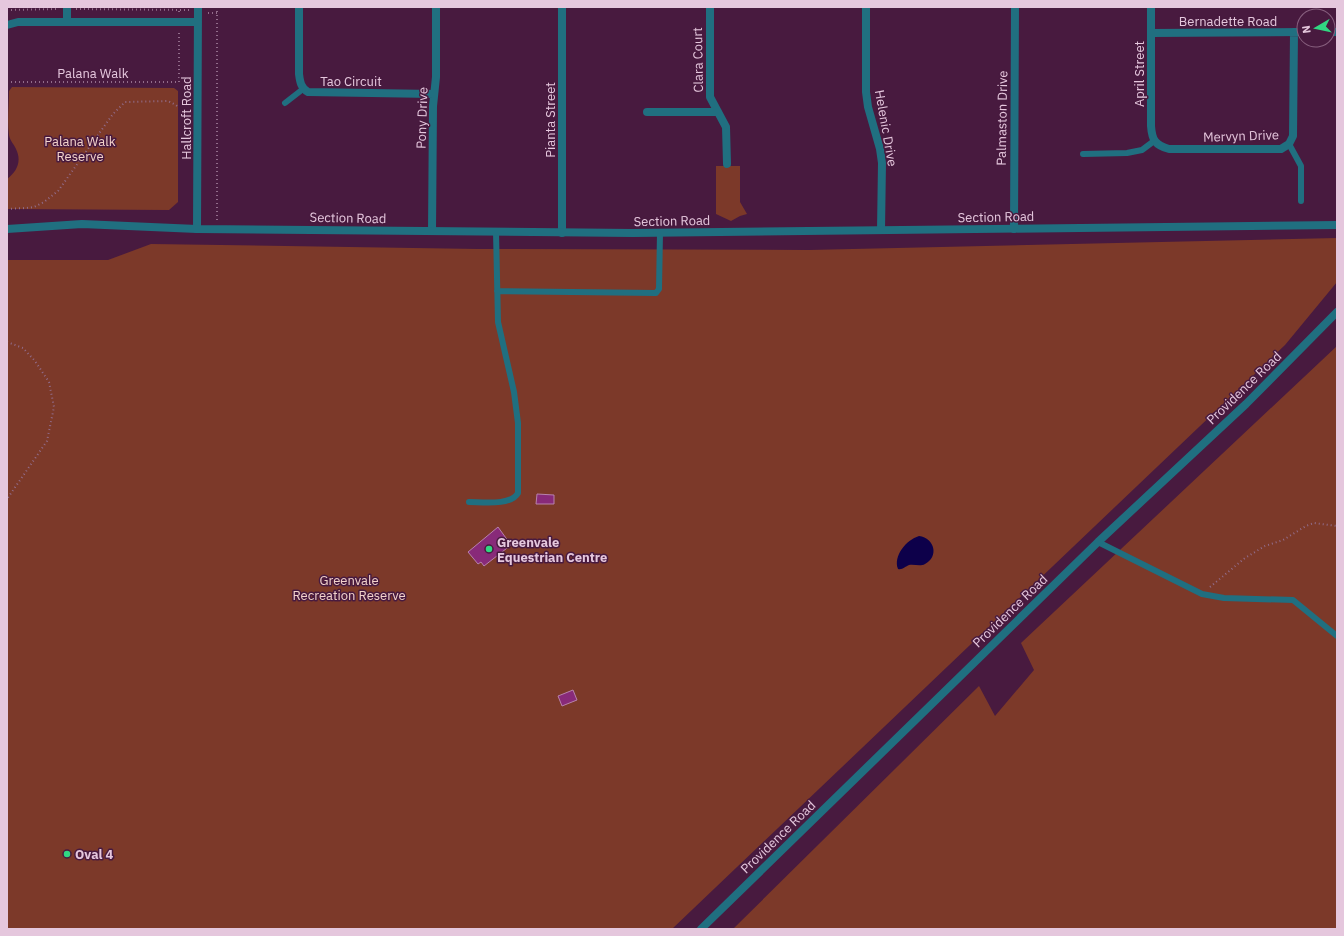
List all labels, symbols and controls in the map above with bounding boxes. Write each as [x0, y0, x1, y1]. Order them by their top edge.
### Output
north arrow [1296, 8, 1336, 48]
street label: Bernadette Road [1179, 13, 1277, 30]
text: N [1299, 25, 1314, 35]
street label: Clara Court [689, 27, 707, 93]
street label: April Street [1131, 41, 1148, 107]
street label: Palana Walk [57, 65, 129, 82]
street label: Palmaston Drive [993, 70, 1011, 166]
street label: Tao Circuit [320, 73, 382, 90]
street label: Hallcroft Road [178, 76, 195, 160]
street label: Pianta Street [542, 82, 559, 158]
street label: Pony Drive [412, 87, 432, 149]
street label: Helenic Drive [871, 88, 901, 168]
street label: Mervyn Drive [1203, 126, 1279, 146]
park label: Palana Walk Reserve [44, 133, 116, 165]
street label: Section Road [958, 208, 1034, 226]
street label: Section Road [310, 209, 386, 227]
street label: Section Road [634, 212, 710, 230]
street label: Providence Road [1203, 348, 1285, 428]
place label: Greenvale Equestrian Centre [497, 534, 607, 566]
marker: Greenvale Equestrian Centre [484, 544, 494, 554]
street label: Providence Road [969, 571, 1051, 651]
park label: Greenvale Recreation Reserve [292, 572, 406, 604]
street label: Providence Road [737, 797, 819, 877]
place label: Oval 4 [75, 846, 114, 863]
marker: Oval 4 [62, 849, 72, 859]

